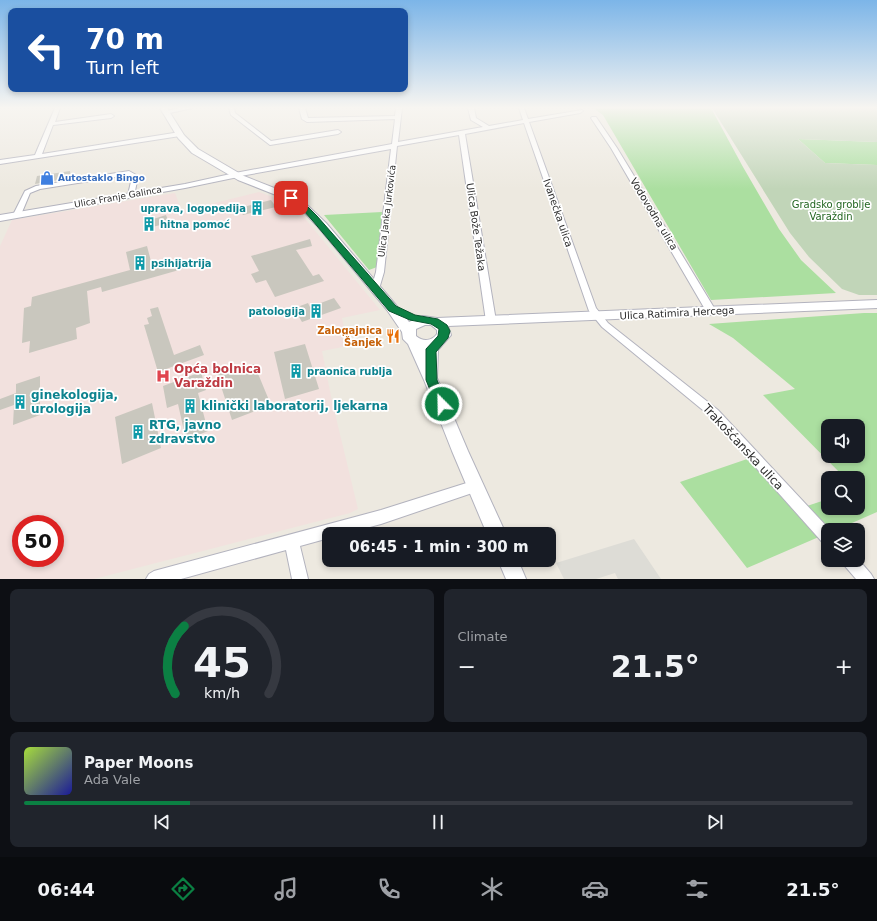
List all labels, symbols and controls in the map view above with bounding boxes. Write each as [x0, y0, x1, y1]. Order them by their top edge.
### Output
text: 70 m [86, 23, 164, 56]
icon: left [20, 24, 72, 76]
text: Turn left [86, 57, 159, 78]
street label: Ulica Janka Jurkovića [376, 164, 398, 258]
shop icon: Autostaklo Bingo [39, 170, 55, 186]
place label: Autostaklo Bingo [58, 173, 145, 183]
street label: Vodovodna ulica [628, 176, 680, 252]
street label: Ivanečka ulica [541, 177, 575, 249]
pin [274, 181, 308, 215]
street label: Ulica Bože Težaka [464, 182, 488, 272]
street label: Ulica Franje Galinca [73, 184, 163, 210]
icon: arrive [280, 187, 302, 209]
park label: Gradsko groblje Varaždin [792, 199, 870, 222]
building icon: uprava, logopedija [249, 200, 265, 216]
place label: uprava, logopedija [140, 203, 246, 214]
building icon: hitna pomoć [141, 216, 157, 232]
place label: hitna pomoć [160, 219, 230, 230]
building icon: psihijatrija [132, 255, 148, 271]
place label: psihijatrija [151, 258, 212, 269]
building icon: patologija [308, 303, 324, 319]
street label: Ulica Ratimira Hercega [619, 305, 735, 321]
place label: patologija [248, 306, 305, 317]
place label: Zalogajnica Šanjek [317, 325, 382, 348]
restaurant icon: Zalogajnica Šanjek [385, 328, 401, 344]
place label: Opća bolnica Varaždin [174, 362, 261, 390]
building icon: praonica rublja [288, 363, 304, 379]
place label: praonica rublja [307, 366, 392, 377]
hospital icon: Opća bolnica Varaždin [155, 368, 171, 384]
position arrow [421, 383, 463, 425]
place label: ginekologija, urologija [31, 388, 118, 416]
building icon: ginekologija, urologija [12, 394, 28, 410]
building icon: klinički laboratorij, ljekarna [182, 398, 198, 414]
place label: klinički laboratorij, ljekarna [201, 399, 388, 413]
street label: Trakošćanska ulica [699, 401, 786, 493]
place label: RTG, javno zdravstvo [149, 418, 221, 446]
map controls [821, 419, 865, 567]
button: sound [821, 419, 865, 463]
building icon: RTG, javno zdravstvo [130, 424, 146, 440]
button: search [821, 471, 865, 515]
speed limit sign: 50 [12, 515, 64, 567]
button: layers [821, 523, 865, 567]
text: 06:45 · 1 min · 300 m [349, 538, 529, 556]
text: Climate [458, 629, 508, 644]
text: 45 [193, 637, 251, 686]
text: 21.5° [611, 649, 700, 684]
text: − [458, 654, 476, 679]
text: + [835, 654, 853, 679]
text: km/h [204, 684, 240, 700]
text: Paper Moons [84, 754, 193, 772]
text: Ada Vale [84, 772, 140, 787]
icon: previous [151, 811, 173, 833]
icon: pause [427, 811, 449, 833]
icon: next [704, 811, 726, 833]
icon: directions [169, 875, 197, 903]
icon: music [272, 875, 300, 903]
icon: phone [375, 875, 403, 903]
icon: climate [478, 875, 506, 903]
icon: car [581, 875, 609, 903]
icon: filters [683, 875, 711, 903]
text: 06:44 [37, 879, 95, 900]
text: 21.5° [786, 879, 840, 900]

